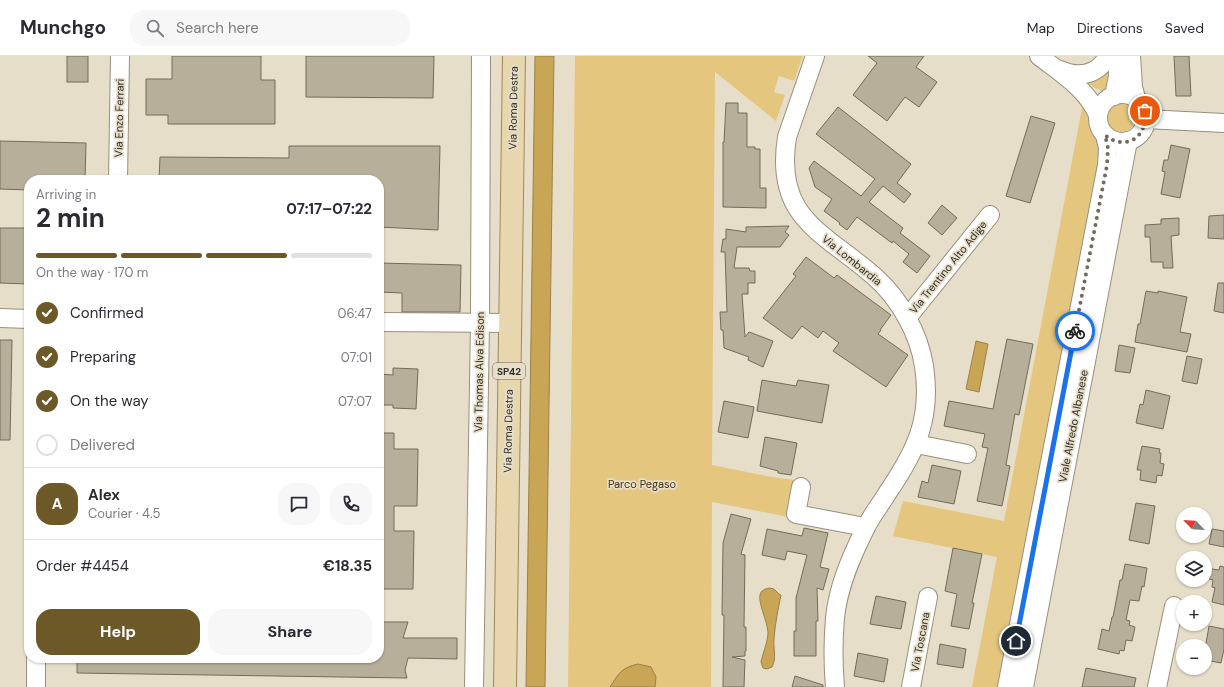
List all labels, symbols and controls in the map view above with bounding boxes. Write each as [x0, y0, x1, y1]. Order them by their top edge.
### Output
search box [130, 10, 410, 46]
text: Munchgo [20, 15, 106, 40]
icon: search [144, 17, 166, 39]
text: Search here [176, 18, 259, 38]
text: Map [1027, 19, 1055, 37]
text: Directions [1077, 19, 1143, 37]
text: Saved [1165, 19, 1204, 37]
street label: Via Roma Destra [505, 66, 521, 150]
street label: Via Enzo Ferrari [111, 79, 127, 157]
pin [1128, 94, 1162, 128]
icon: bag [1134, 100, 1156, 122]
text: Arriving in [36, 186, 96, 203]
text: 07:17–07:22 [286, 199, 372, 219]
text: 2 min [36, 201, 105, 235]
street label: Via Trentino Alto Adige [906, 218, 990, 316]
street label: Via Lombardia [819, 232, 885, 288]
text: On the way · 170 m [36, 264, 148, 281]
icon: check [36, 302, 58, 324]
text: Confirmed [70, 303, 144, 323]
text: 06:47 [337, 305, 372, 322]
courier [1055, 311, 1095, 351]
street label: Via Thomas Alva Edison [471, 312, 487, 432]
icon: bike [1064, 320, 1086, 342]
icon: check [36, 346, 58, 368]
text: Preparing [70, 347, 136, 367]
text: 07:01 [341, 349, 372, 366]
road number: SP42 [493, 363, 525, 379]
street label: Viale Alfredo Albanese [1055, 368, 1091, 484]
street label: Via Roma Destra [500, 389, 516, 473]
icon: check [36, 390, 58, 412]
text: On the way [70, 391, 149, 411]
text: 07:07 [338, 393, 372, 410]
text: Delivered [70, 435, 135, 455]
park label: Parco Pegaso [608, 477, 676, 491]
button: chat [278, 483, 320, 525]
button: phone [330, 483, 372, 525]
text: Alex [88, 485, 120, 505]
text: A [52, 494, 62, 514]
text: Courier · 4.5 [88, 505, 161, 522]
north arrow [1176, 507, 1212, 543]
map controls [1176, 507, 1212, 675]
button: layers [1176, 551, 1212, 587]
text: Order #4454 [36, 556, 129, 576]
text: €18.35 [323, 556, 372, 576]
button: + [1176, 595, 1212, 631]
button: Help [36, 609, 200, 655]
button: Share [208, 609, 372, 655]
street label: Via Toscana [907, 611, 933, 673]
pin [999, 624, 1033, 658]
icon: home [1005, 630, 1027, 652]
button: − [1176, 639, 1212, 675]

